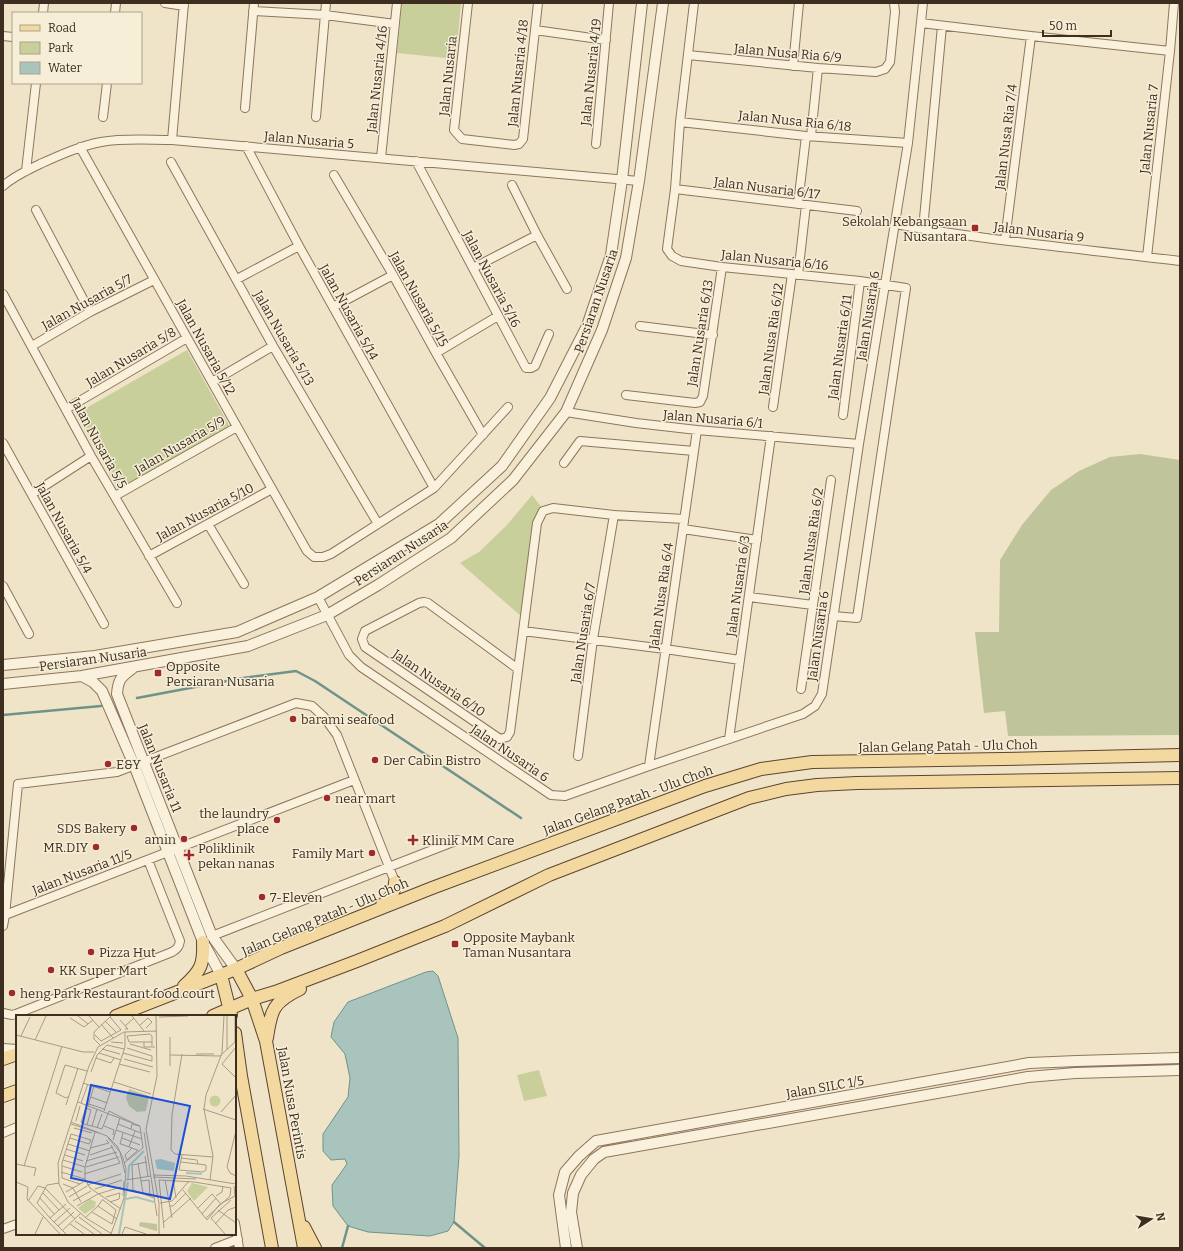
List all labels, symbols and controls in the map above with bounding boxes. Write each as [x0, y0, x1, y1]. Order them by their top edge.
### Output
legend [12, 12, 142, 84]
scale bar [1043, 12, 1111, 38]
street label: Jalan Nusaria 4/18 [505, 18, 531, 129]
street label: Jalan Nusaria 4/19 [578, 18, 604, 127]
text: 50 m [1049, 19, 1078, 33]
text: Road [48, 21, 76, 35]
street label: Jalan Nusaria 4/16 [364, 24, 390, 134]
street label: Jalan Nusaria [436, 35, 460, 118]
text: Park [48, 41, 74, 55]
street label: Jalan Nusa Ria 6/9 [733, 41, 842, 65]
text: Water [48, 61, 83, 75]
street label: Jalan Nusa Ria 7/4 [992, 83, 1020, 192]
street label: Jalan Nusaria 7 [1137, 83, 1161, 175]
street label: Jalan Nusa Ria 6/18 [737, 108, 852, 134]
street label: Jalan Nusaria 5 [262, 129, 355, 151]
street label: Jalan Nusaria 6/17 [712, 174, 821, 202]
place label: Sekolah Kebangsaan Nusantara [842, 214, 968, 244]
street label: Jalan Nusaria 9 [992, 219, 1085, 245]
marker: Sekolah Kebangsaan Nusantara [970, 223, 980, 233]
street label: Jalan Nusaria 5/16 [460, 227, 524, 330]
street label: Persiaran Nusaria [571, 247, 621, 355]
street label: Jalan Nusaria 6/16 [720, 247, 830, 273]
street label: Jalan Nusaria 5/15 [386, 248, 451, 349]
street label: Jalan Nusaria 5/14 [316, 261, 382, 363]
street label: Jalan Nusaria 6 [853, 270, 883, 363]
street label: Jalan Nusaria 5/7 [38, 271, 135, 333]
street label: Jalan Nusaria 6/13 [684, 279, 716, 388]
street label: Jalan Nusa Ria 6/12 [756, 282, 786, 397]
street label: Jalan Nusaria 5/13 [250, 287, 317, 388]
street label: Jalan Nusaria 6/11 [825, 293, 855, 401]
street label: Jalan Nusaria 5/12 [173, 296, 238, 397]
street label: Jalan Nusaria 5/8 [82, 324, 179, 390]
street label: Jalan Nusaria 5/5 [67, 394, 130, 491]
street label: Jalan Nusaria 6/1 [661, 407, 764, 431]
street label: Jalan Nusaria 5/9 [131, 413, 228, 477]
street label: Jalan Nusaria 5/4 [32, 479, 95, 577]
street label: Jalan Nusaria 5/10 [153, 480, 256, 544]
street label: Jalan Nusa Ria 6/2 [796, 487, 826, 596]
street label: Persiaran Nusaria [351, 517, 451, 589]
street label: Jalan Nusaria 6/3 [723, 534, 753, 639]
street label: Jalan Nusa Ria 6/4 [646, 541, 676, 652]
street label: Jalan Nusaria 6/7 [567, 581, 598, 685]
street label: Jalan Nusaria 6 [804, 590, 832, 683]
street label: Persiaran Nusaria [38, 644, 148, 674]
street label: Jalan Nusaria 6/10 [389, 646, 488, 720]
place label: Opposite Persiaran Nusaria [166, 659, 275, 689]
marker: Opposite Persiaran Nusaria [153, 668, 163, 678]
place label: barami seafood [301, 712, 395, 727]
marker: barami seafood [288, 714, 298, 724]
street label: Jalan Nusaria 11 [135, 721, 185, 815]
street label: Jalan Nusaria 6 [467, 721, 552, 785]
street label: Jalan Gelang Patah - Ulu Choh [857, 737, 1038, 755]
place label: Der Cabin Bistro [383, 753, 481, 768]
marker: Der Cabin Bistro [370, 755, 380, 765]
place label: E&Y [116, 757, 141, 772]
marker: E&Y [103, 759, 113, 769]
street label: Jalan Gelang Patah - Ulu Choh [540, 762, 715, 838]
place label: near mart [335, 791, 396, 806]
marker: near mart [322, 793, 332, 803]
place label: the laundry place [199, 806, 269, 836]
marker: the laundry place [272, 815, 282, 825]
place label: SDS Bakery [57, 821, 126, 836]
marker: SDS Bakery [129, 823, 139, 833]
place label: amin [144, 832, 177, 847]
place label: Klinik MM Care [422, 833, 514, 848]
marker: amin [179, 834, 189, 844]
marker: Klinik MM Care [407, 834, 419, 846]
place label: MR.DIY [43, 840, 89, 855]
place label: Poliklinik pekan nanas [198, 841, 275, 871]
marker: MR.DIY [91, 842, 101, 852]
street label: Jalan Nusaria 11/5 [29, 846, 134, 898]
place label: Family Mart [292, 846, 364, 861]
marker: Family Mart [367, 848, 377, 858]
marker: Poliklinik pekan nanas [183, 849, 195, 861]
street label: Jalan Gelang Patah - Ulu Choh [239, 875, 410, 959]
place label: 7-Eleven [270, 890, 323, 905]
marker: 7-Eleven [257, 892, 267, 902]
place label: Opposite Maybank Taman Nusantara [463, 930, 575, 960]
marker: Opposite Maybank Taman Nusantara [450, 939, 460, 949]
place label: Pizza Hut [99, 945, 156, 960]
marker: Pizza Hut [86, 947, 96, 957]
place label: KK Super Mart [59, 963, 148, 978]
marker: KK Super Mart [46, 965, 56, 975]
place label: heng Park Restaurant food court [20, 986, 215, 1001]
marker: heng Park Restaurant food court [7, 988, 17, 998]
inset map [16, 1015, 236, 1235]
street label: Jalan Nusa Perintis [275, 1045, 309, 1160]
street label: Jalan SILC 1/5 [784, 1073, 865, 1101]
north arrow [1131, 1199, 1171, 1239]
text: N [1153, 1212, 1168, 1223]

